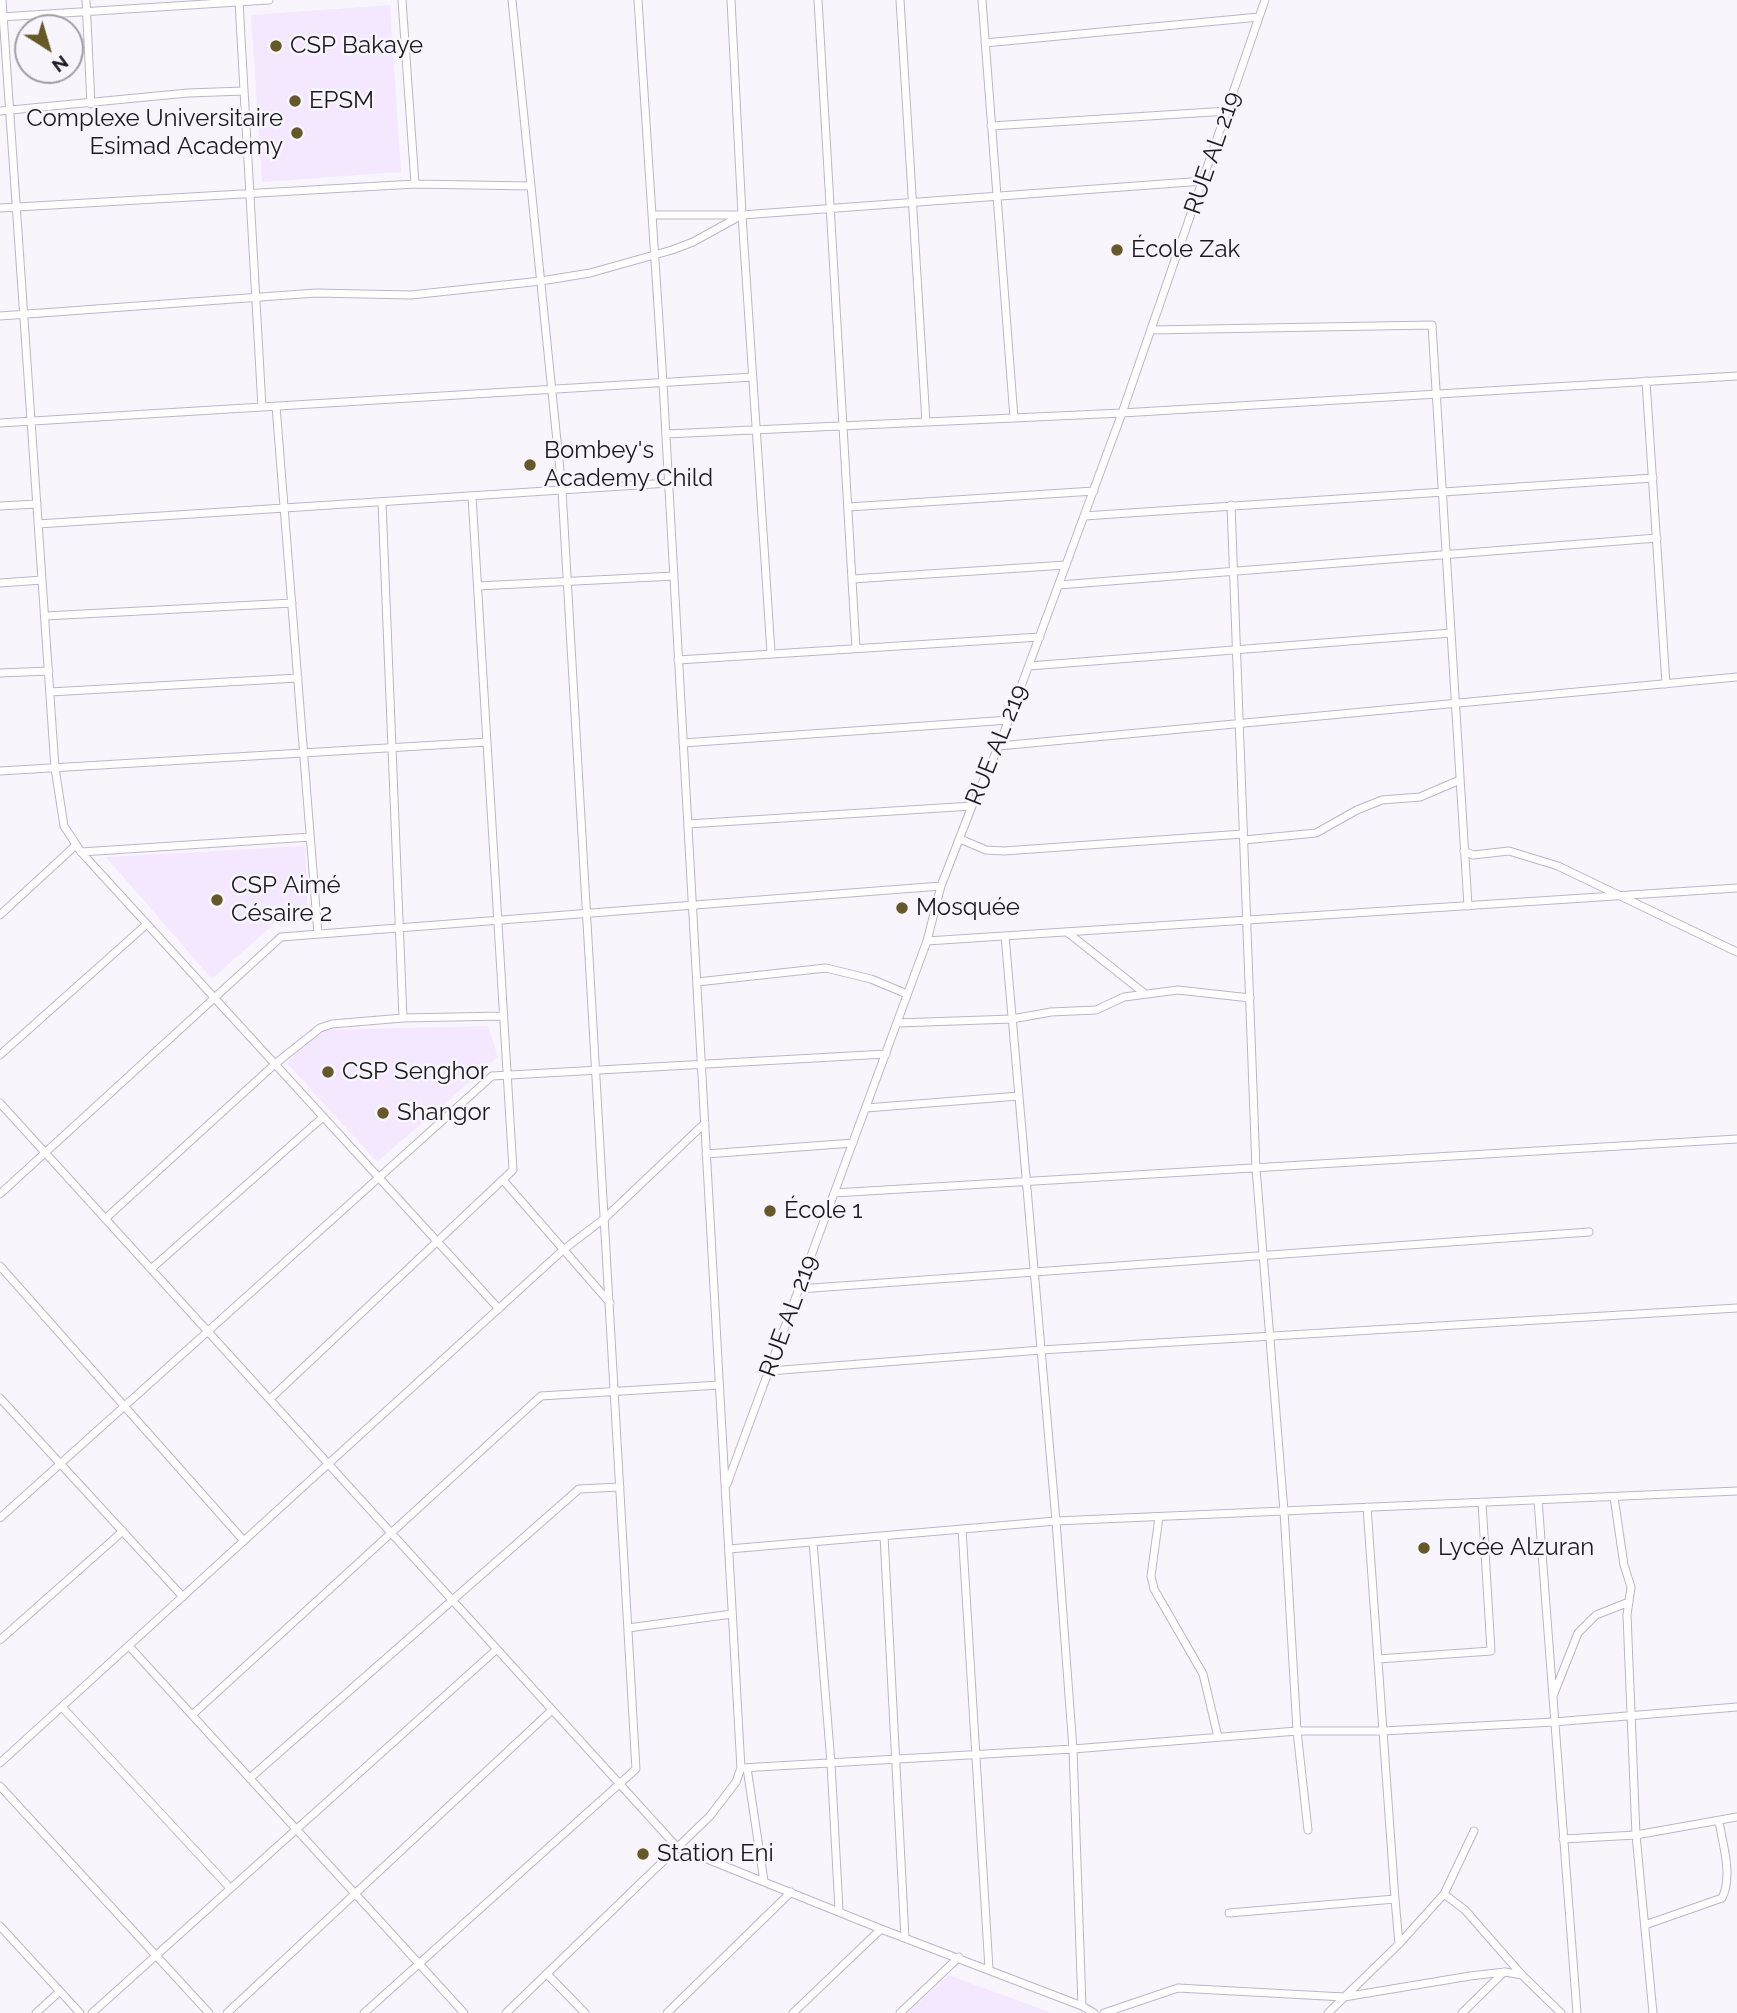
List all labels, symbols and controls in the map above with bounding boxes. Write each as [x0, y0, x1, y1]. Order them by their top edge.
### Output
north arrow [14, 14, 84, 84]
place label: CSP Bakaye [290, 32, 423, 60]
marker: CSP Bakaye [268, 38, 284, 54]
text: N [48, 51, 73, 77]
place label: EPSM [309, 87, 374, 115]
street label: RUE AL 219 [1179, 88, 1247, 218]
marker: EPSM [287, 93, 303, 109]
place label: Complexe Universitaire Esimad Academy [26, 105, 283, 161]
marker: Complexe Universitaire Esimad Academy [289, 125, 305, 141]
place label: École Zak [1131, 236, 1240, 264]
marker: École Zak [1109, 242, 1125, 258]
place label: Bombey's Academy Child [544, 437, 713, 493]
marker: Bombey's Academy Child [522, 457, 538, 473]
street label: RUE AL 219 [960, 680, 1034, 810]
place label: CSP Aimé Césaire 2 [231, 872, 341, 928]
marker: CSP Aimé Césaire 2 [209, 892, 225, 908]
place label: Mosquée [916, 894, 1020, 922]
marker: Mosquée [894, 900, 910, 916]
place label: CSP Senghor [342, 1058, 488, 1086]
marker: CSP Senghor [320, 1064, 336, 1080]
place label: Shangor [397, 1099, 490, 1127]
marker: Shangor [375, 1105, 391, 1121]
place label: École 1 [784, 1197, 863, 1225]
marker: École 1 [762, 1203, 778, 1219]
street label: RUE AL 219 [754, 1251, 824, 1381]
place label: Lycée Alzuran [1438, 1534, 1594, 1562]
marker: Lycée Alzuran [1416, 1540, 1432, 1556]
place label: Station Eni [657, 1840, 774, 1868]
marker: Station Eni [635, 1846, 651, 1862]

